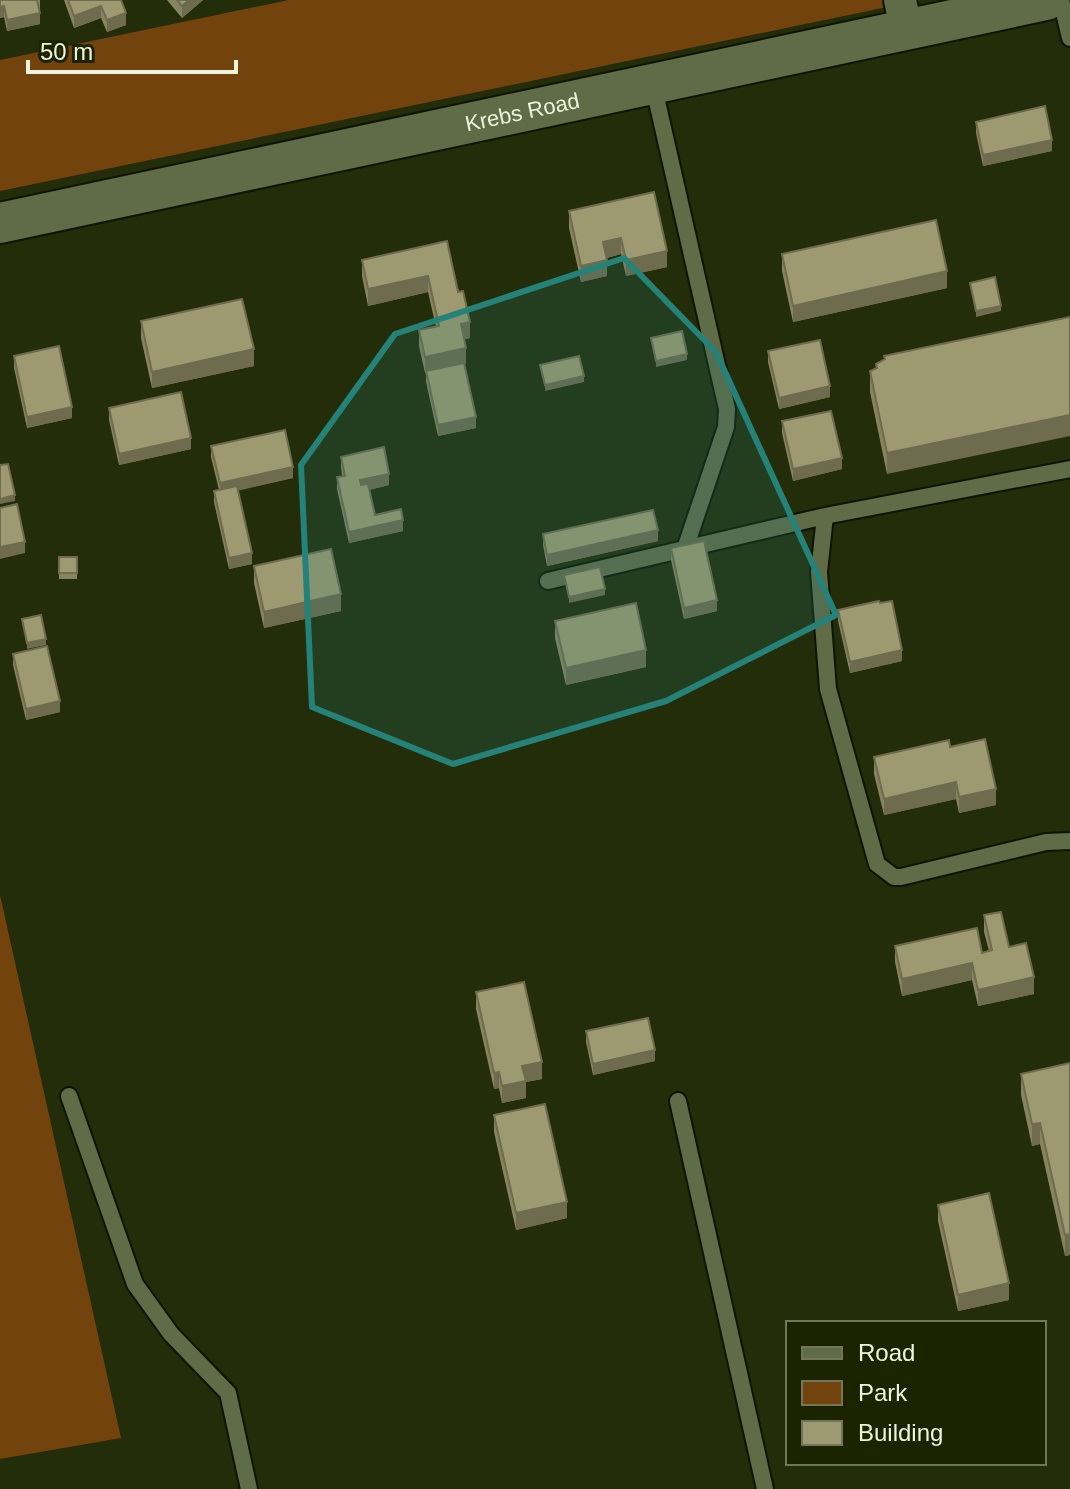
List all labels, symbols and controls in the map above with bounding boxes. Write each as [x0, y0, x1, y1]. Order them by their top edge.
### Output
scale bar [28, 24, 236, 74]
text: 50 m [40, 38, 93, 65]
street label: Krebs Road [463, 87, 582, 136]
legend [786, 1321, 1046, 1465]
text: Road [858, 1339, 915, 1366]
text: Park [858, 1379, 908, 1406]
text: Building [858, 1419, 943, 1446]

